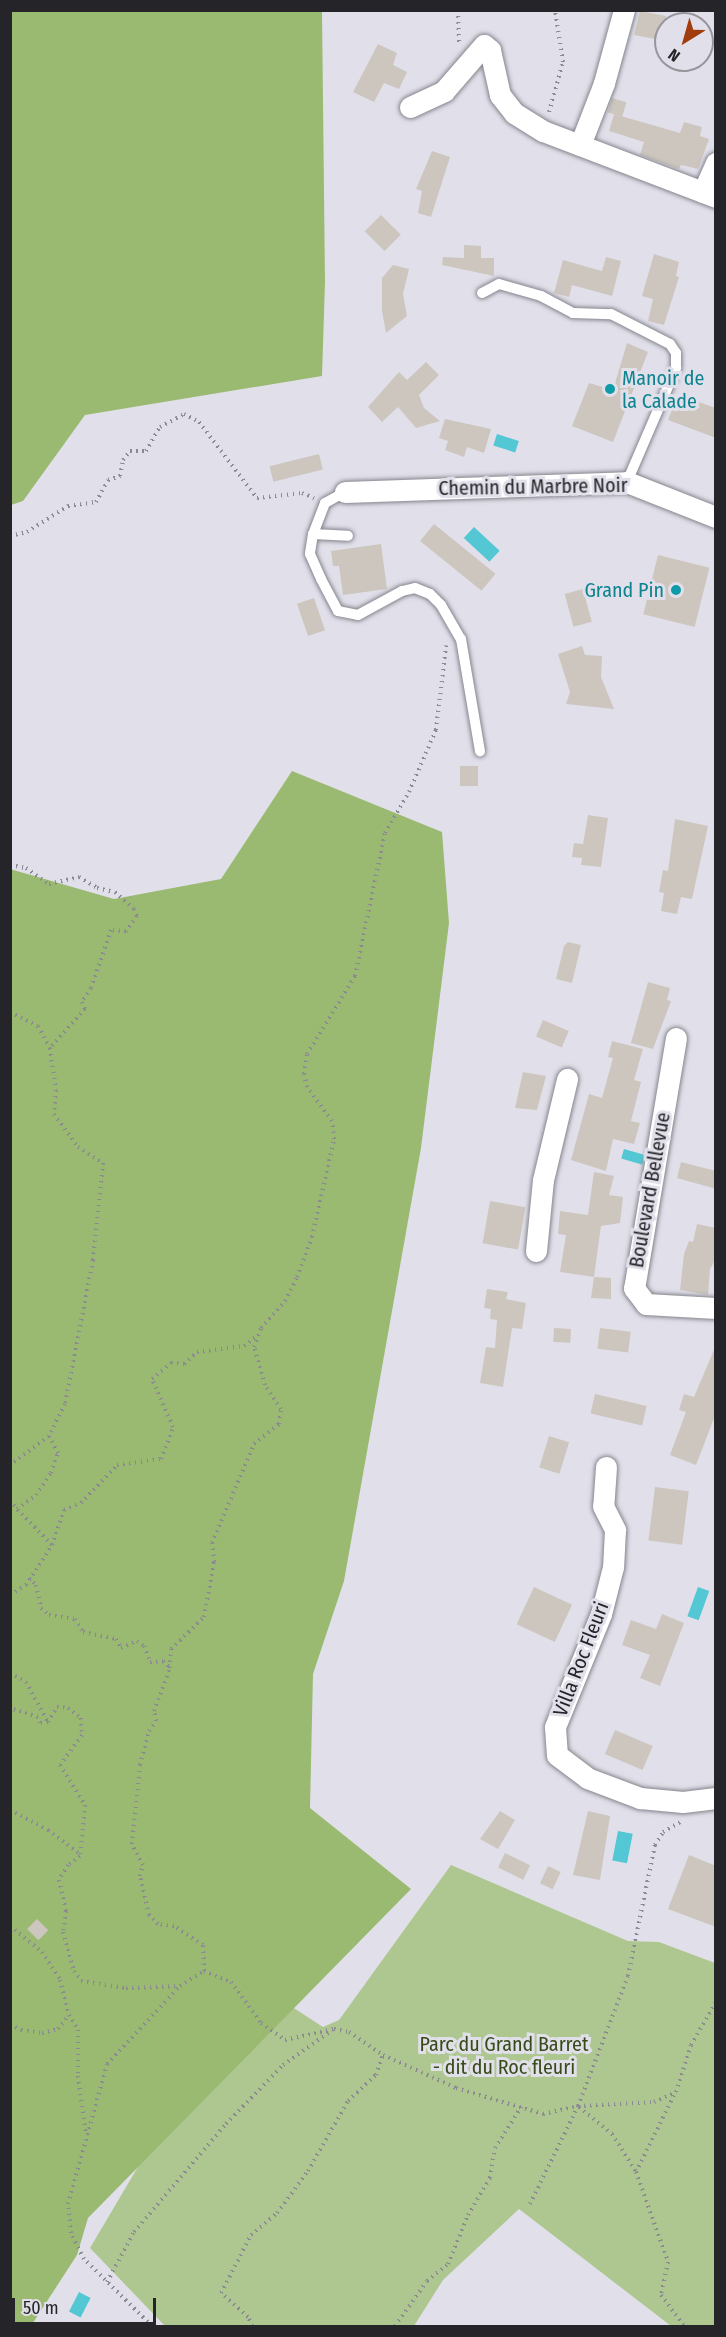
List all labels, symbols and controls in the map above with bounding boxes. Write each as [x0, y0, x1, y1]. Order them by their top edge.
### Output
north arrow [654, 12, 714, 72]
text: N [665, 45, 684, 66]
place label: Manoir de la Calade [622, 366, 704, 413]
marker: Manoir de la Calade [603, 382, 617, 396]
street label: Chemin du Marbre Noir [438, 473, 628, 501]
place label: Grand Pin [584, 578, 664, 602]
marker: Grand Pin [669, 583, 683, 597]
street label: Boulevard Bellevue [625, 1110, 675, 1270]
street label: Villa Roc Fleuri [548, 1598, 614, 1720]
park label: Parc du Grand Barret - dit du Roc fleuri [420, 2032, 588, 2079]
scale bar [15, 2286, 159, 2324]
text: 50 m [23, 2297, 59, 2319]

